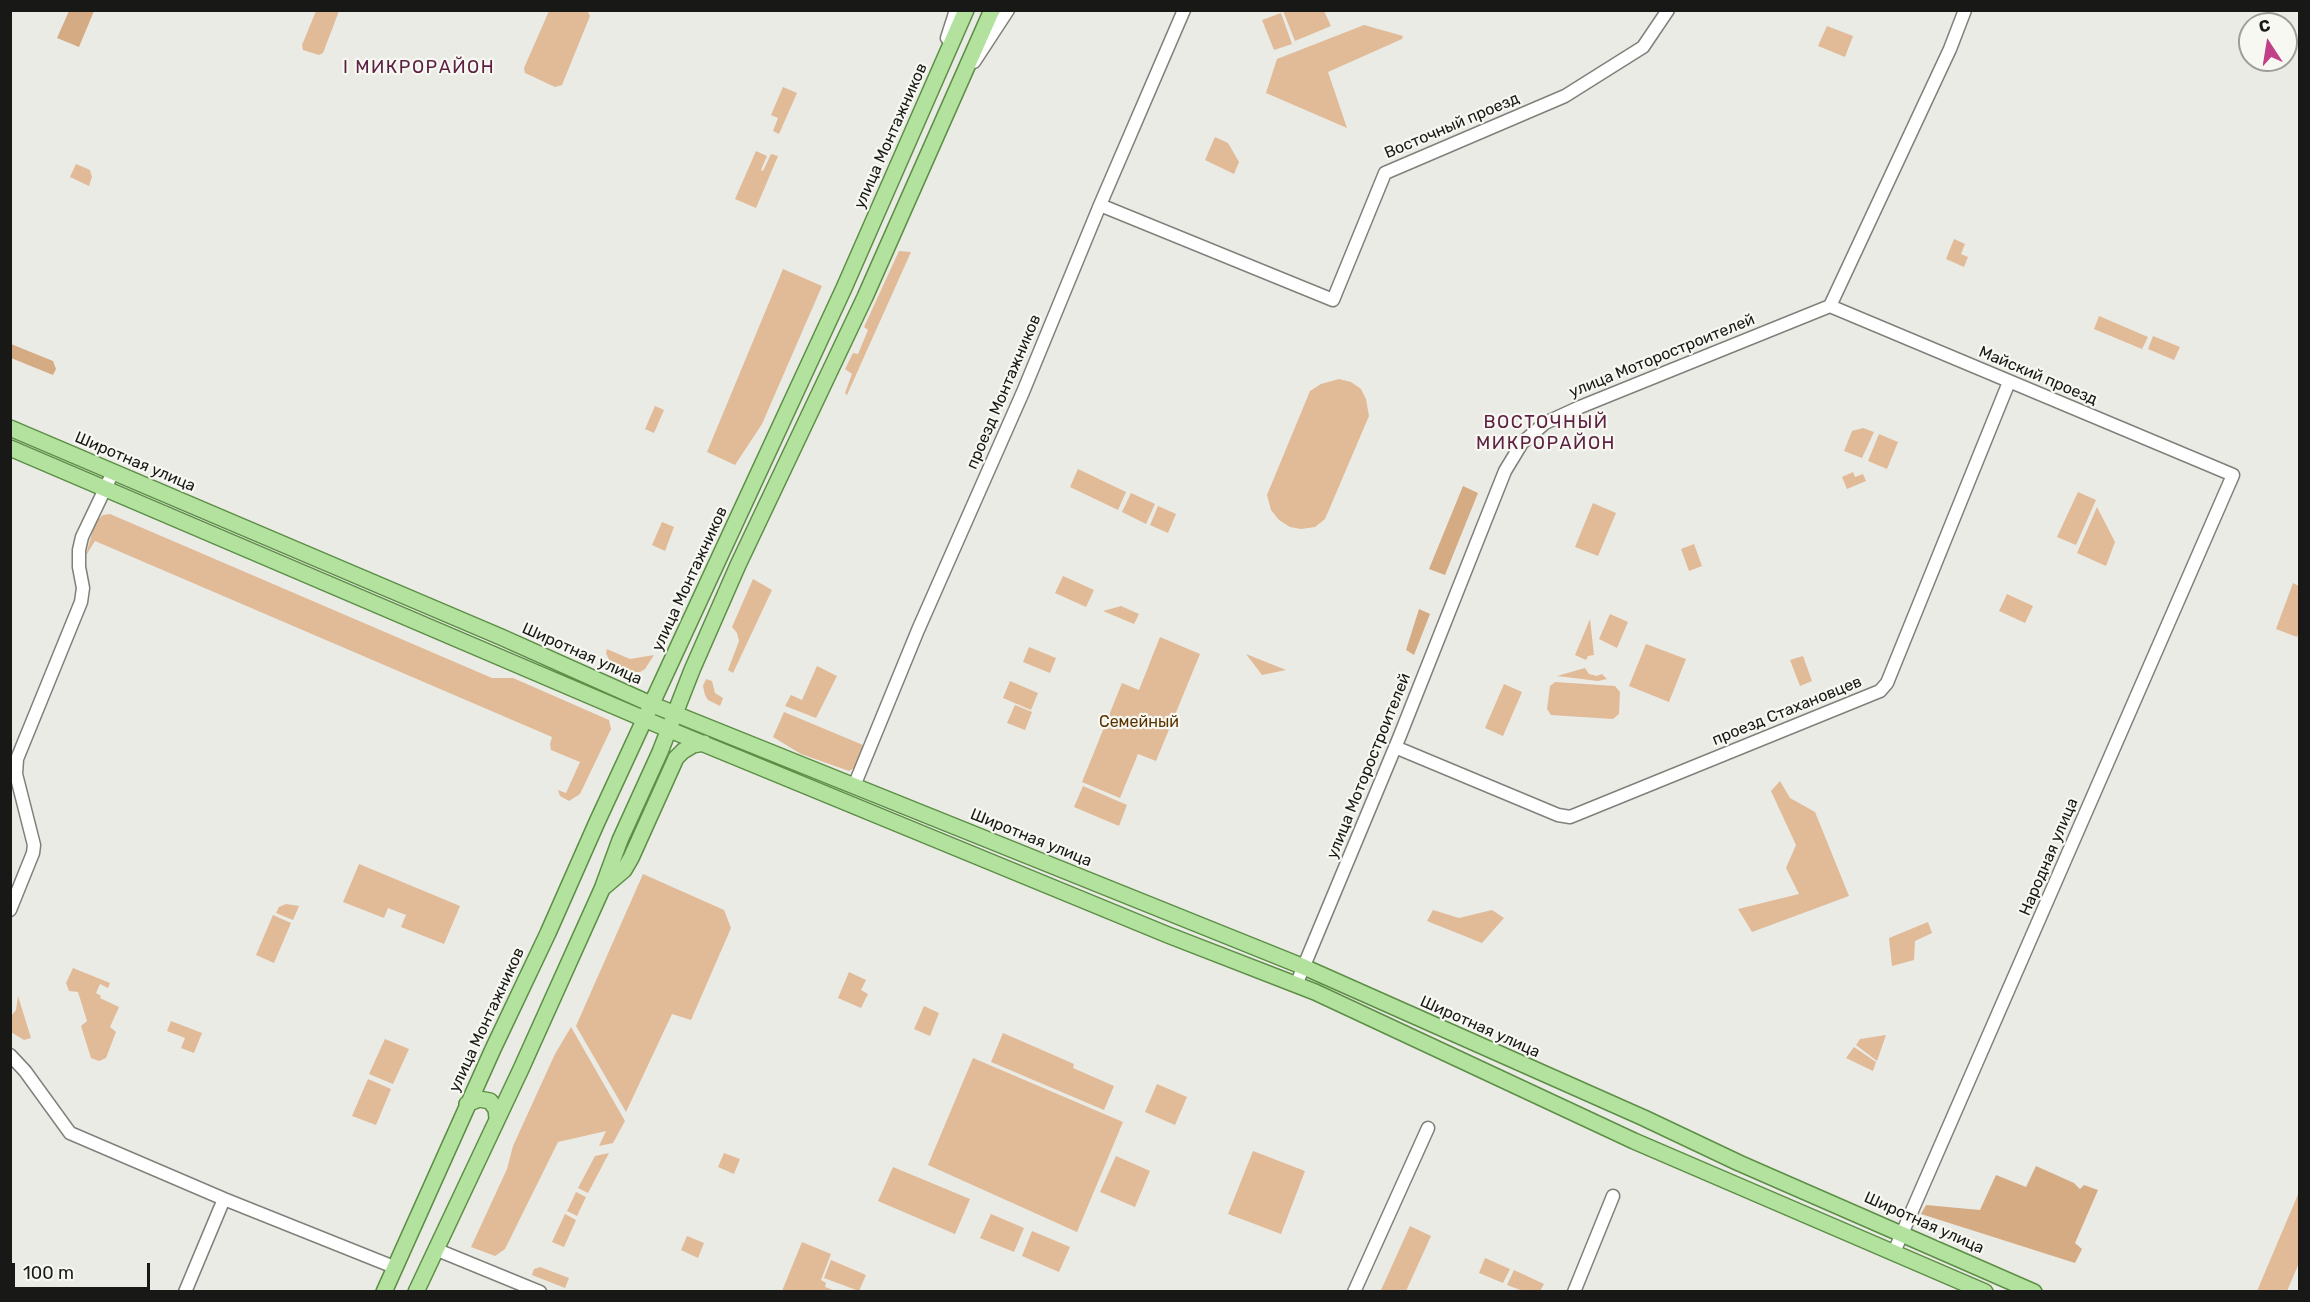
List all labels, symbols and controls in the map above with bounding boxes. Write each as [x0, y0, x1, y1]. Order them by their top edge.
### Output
north arrow [2238, 12, 2298, 72]
text: С [2257, 15, 2272, 36]
district label: I МИКРОРАЙОН [343, 57, 495, 79]
street label: улица Монтажников [850, 60, 932, 212]
street label: Восточный проезд [1382, 89, 1522, 163]
street label: улица Моторостроителей [1566, 310, 1758, 402]
street label: проезд Монтажников [963, 312, 1045, 472]
street label: Майский проезд [1976, 342, 2100, 410]
district label: ВОСТОЧНЫЙ МИКРОРАЙОН [1476, 412, 1616, 454]
street label: Широтная улица [72, 428, 198, 496]
street label: улица Монтажников [648, 504, 732, 654]
street label: Широтная улица [519, 619, 645, 689]
street label: улица Моторостроителей [1323, 670, 1415, 862]
street label: проезд Стахановцев [1709, 672, 1865, 750]
park label: Семейный [1099, 712, 1179, 732]
street label: Народная улица [2016, 795, 2082, 919]
street label: Широтная улица [967, 805, 1095, 871]
street label: улица Монтажников [445, 945, 529, 1095]
street label: Широтная улица [1417, 992, 1543, 1062]
street label: Широтная улица [1861, 1188, 1987, 1258]
scale bar [15, 1251, 153, 1289]
text: 100 m [23, 1262, 74, 1284]

